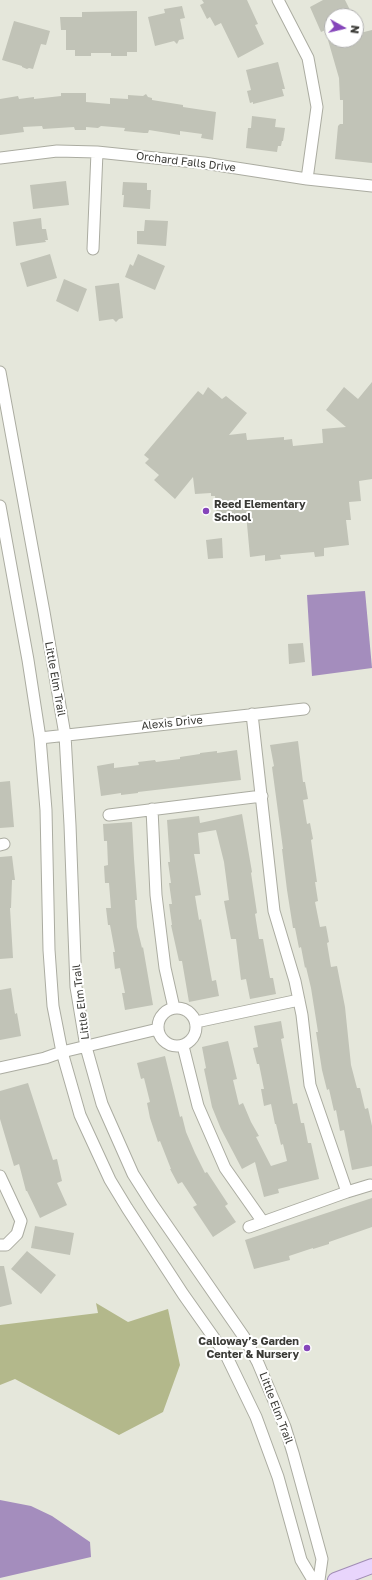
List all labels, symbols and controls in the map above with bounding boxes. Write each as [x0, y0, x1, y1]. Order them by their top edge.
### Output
north arrow [324, 8, 364, 48]
text: N [348, 25, 362, 35]
street label: Orchard Falls Drive [135, 149, 237, 175]
place label: Reed Elementary School [214, 498, 306, 524]
marker: Reed Elementary School [201, 506, 211, 516]
street label: Little Elm Trail [42, 641, 68, 717]
street label: Alexis Drive [141, 713, 203, 733]
street label: Little Elm Trail [70, 964, 92, 1040]
place label: Calloway’s Garden Center & Nursery [198, 1335, 299, 1361]
marker: Calloway’s Garden Center & Nursery [302, 1343, 312, 1353]
street label: Little Elm Trail [256, 1370, 296, 1446]

